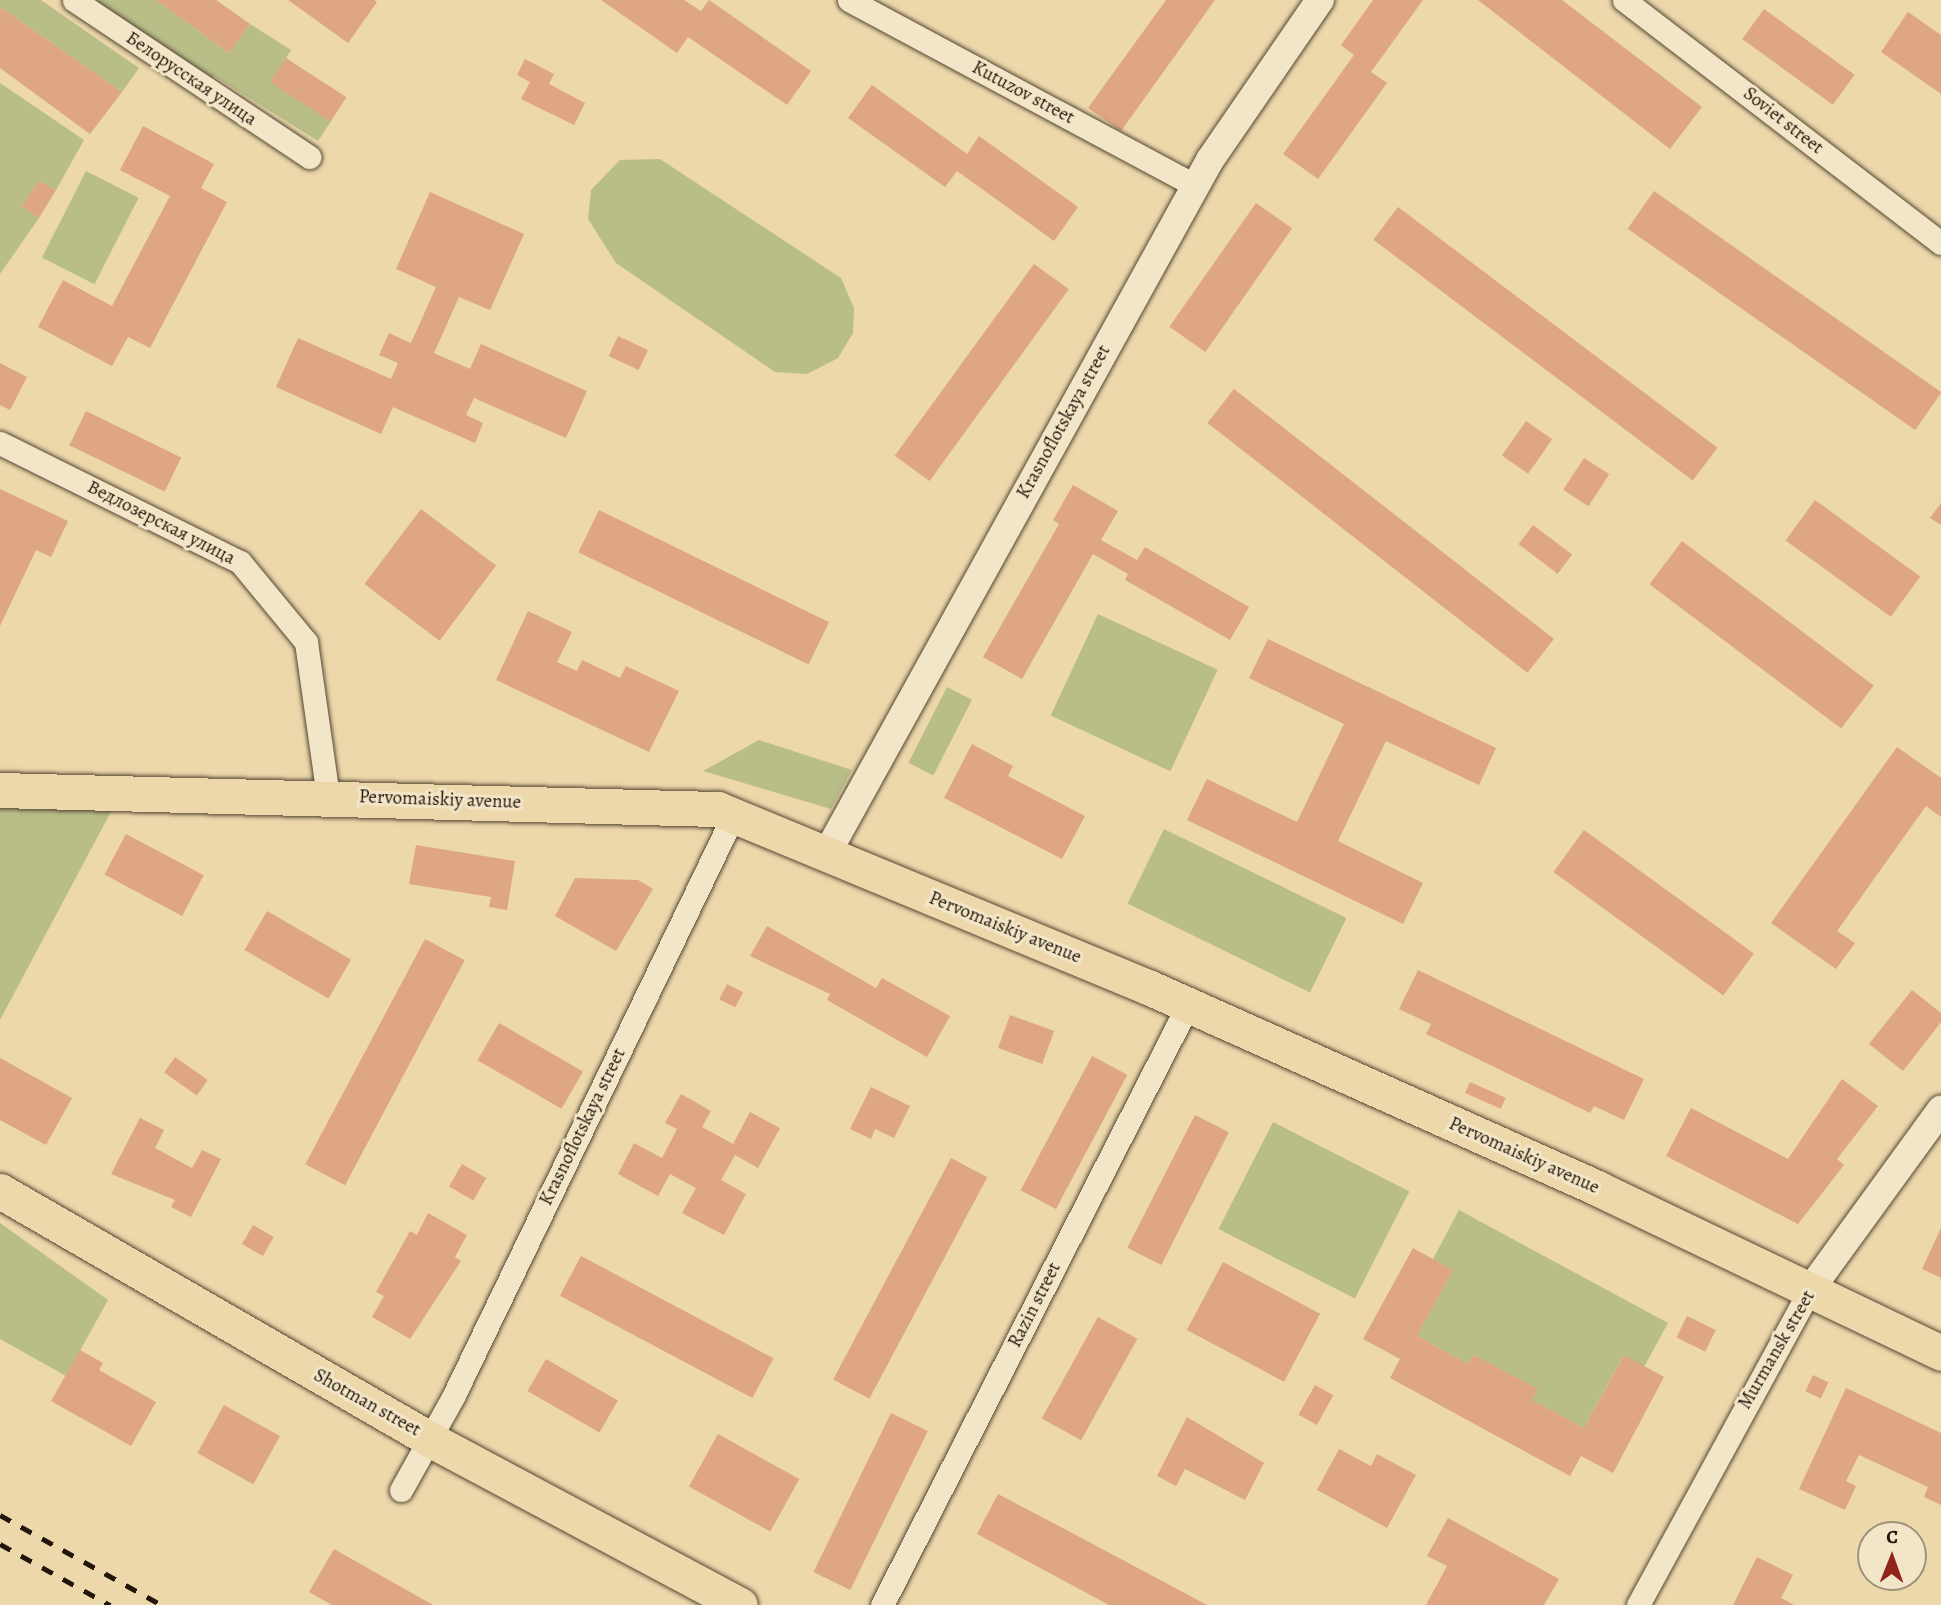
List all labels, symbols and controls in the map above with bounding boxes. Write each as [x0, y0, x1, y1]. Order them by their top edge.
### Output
street label: Белорусская улица [121, 27, 261, 131]
street label: Kutuzov street [968, 56, 1078, 130]
street label: Soviet street [1738, 83, 1828, 159]
street label: Krasnoflotskaya street [1012, 341, 1116, 503]
street label: Ведлозерская улица [83, 476, 239, 570]
street label: Pervomaiskiy avenue [358, 786, 522, 814]
street label: Pervomaiskiy avenue [925, 887, 1085, 969]
street label: Krasnoflotskaya street [535, 1045, 631, 1209]
street label: Pervomaiskiy avenue [1445, 1113, 1603, 1199]
street label: Razin street [1004, 1259, 1066, 1351]
street label: Murmansk street [1734, 1287, 1820, 1413]
street label: Shotman street [309, 1364, 425, 1442]
north arrow [1857, 1521, 1927, 1591]
text: С [1886, 1524, 1898, 1550]

